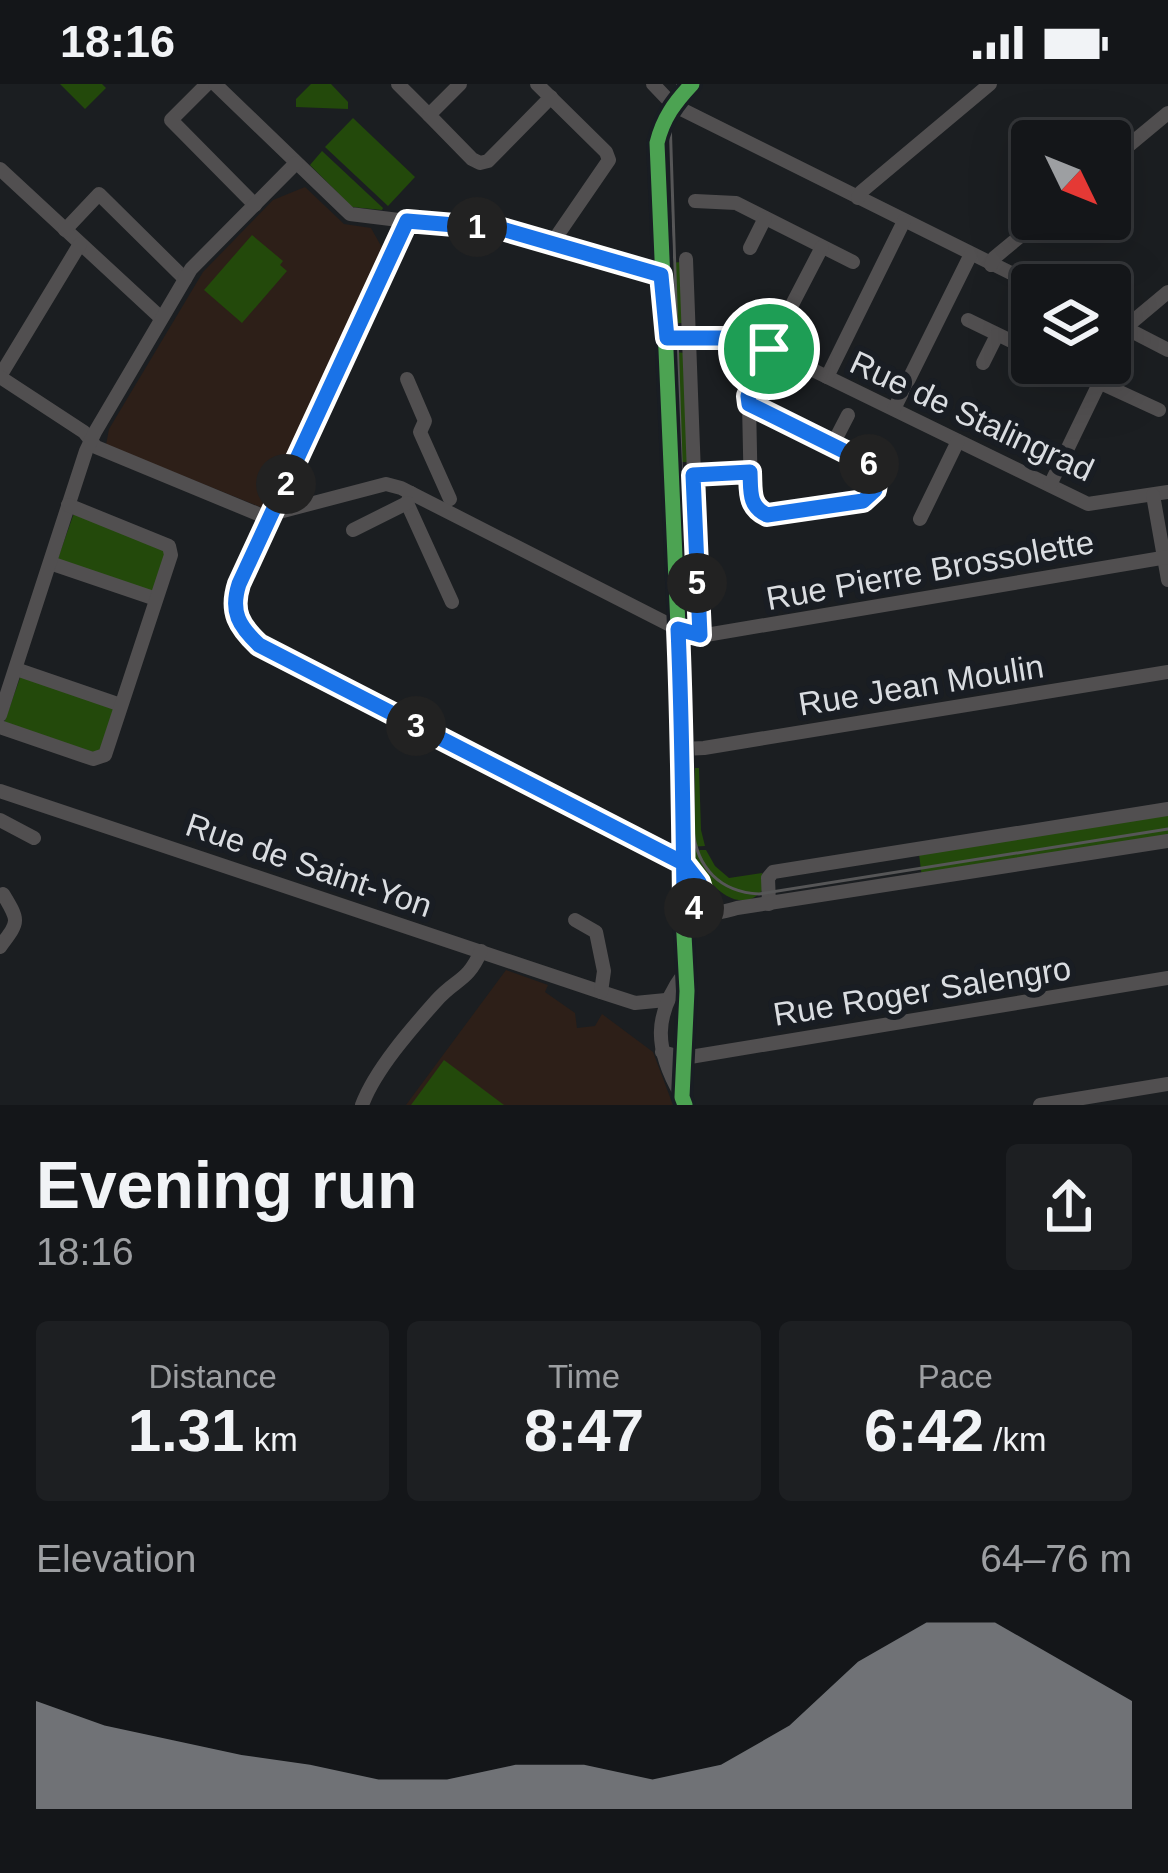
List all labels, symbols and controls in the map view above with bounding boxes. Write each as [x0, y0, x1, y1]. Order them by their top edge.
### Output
text: 18:16 [60, 16, 175, 67]
north arrow [1011, 120, 1131, 240]
map controls [1011, 120, 1131, 384]
pin: 1 [447, 197, 507, 257]
text: 1 [468, 208, 486, 245]
button: layers [1011, 264, 1131, 384]
pin [718, 298, 820, 400]
icon: arrive [736, 316, 802, 382]
street label: Rue de Stalingrad [844, 343, 1100, 489]
pin: 6 [839, 434, 899, 494]
text: 6 [860, 445, 878, 482]
pin: 2 [256, 454, 316, 514]
text: 2 [277, 465, 295, 502]
street label: Rue Pierre Brossolette [763, 523, 1097, 617]
pin: 5 [667, 553, 727, 613]
text: 5 [688, 564, 706, 601]
street label: Rue Jean Moulin [796, 647, 1046, 723]
pin: 3 [386, 696, 446, 756]
text: 3 [407, 707, 425, 744]
street label: Rue de Saint-Yon [181, 806, 437, 924]
pin: 4 [664, 878, 724, 938]
text: 4 [685, 889, 703, 926]
street label: Rue Roger Salengro [771, 949, 1073, 1033]
button: share [1006, 1144, 1132, 1270]
text: Evening run [36, 1148, 417, 1222]
text: 18:16 [36, 1230, 134, 1273]
text: Distance [148, 1358, 277, 1395]
text: Time [548, 1358, 620, 1395]
text: Pace [918, 1358, 993, 1395]
text: 1.31 [128, 1397, 244, 1464]
text: 8:47 [524, 1397, 644, 1464]
text: 6:42 [864, 1397, 984, 1464]
text: km [244, 1421, 298, 1458]
text: /km [984, 1421, 1047, 1458]
text: Elevation [36, 1537, 196, 1580]
text: 64–76 m [980, 1537, 1132, 1580]

